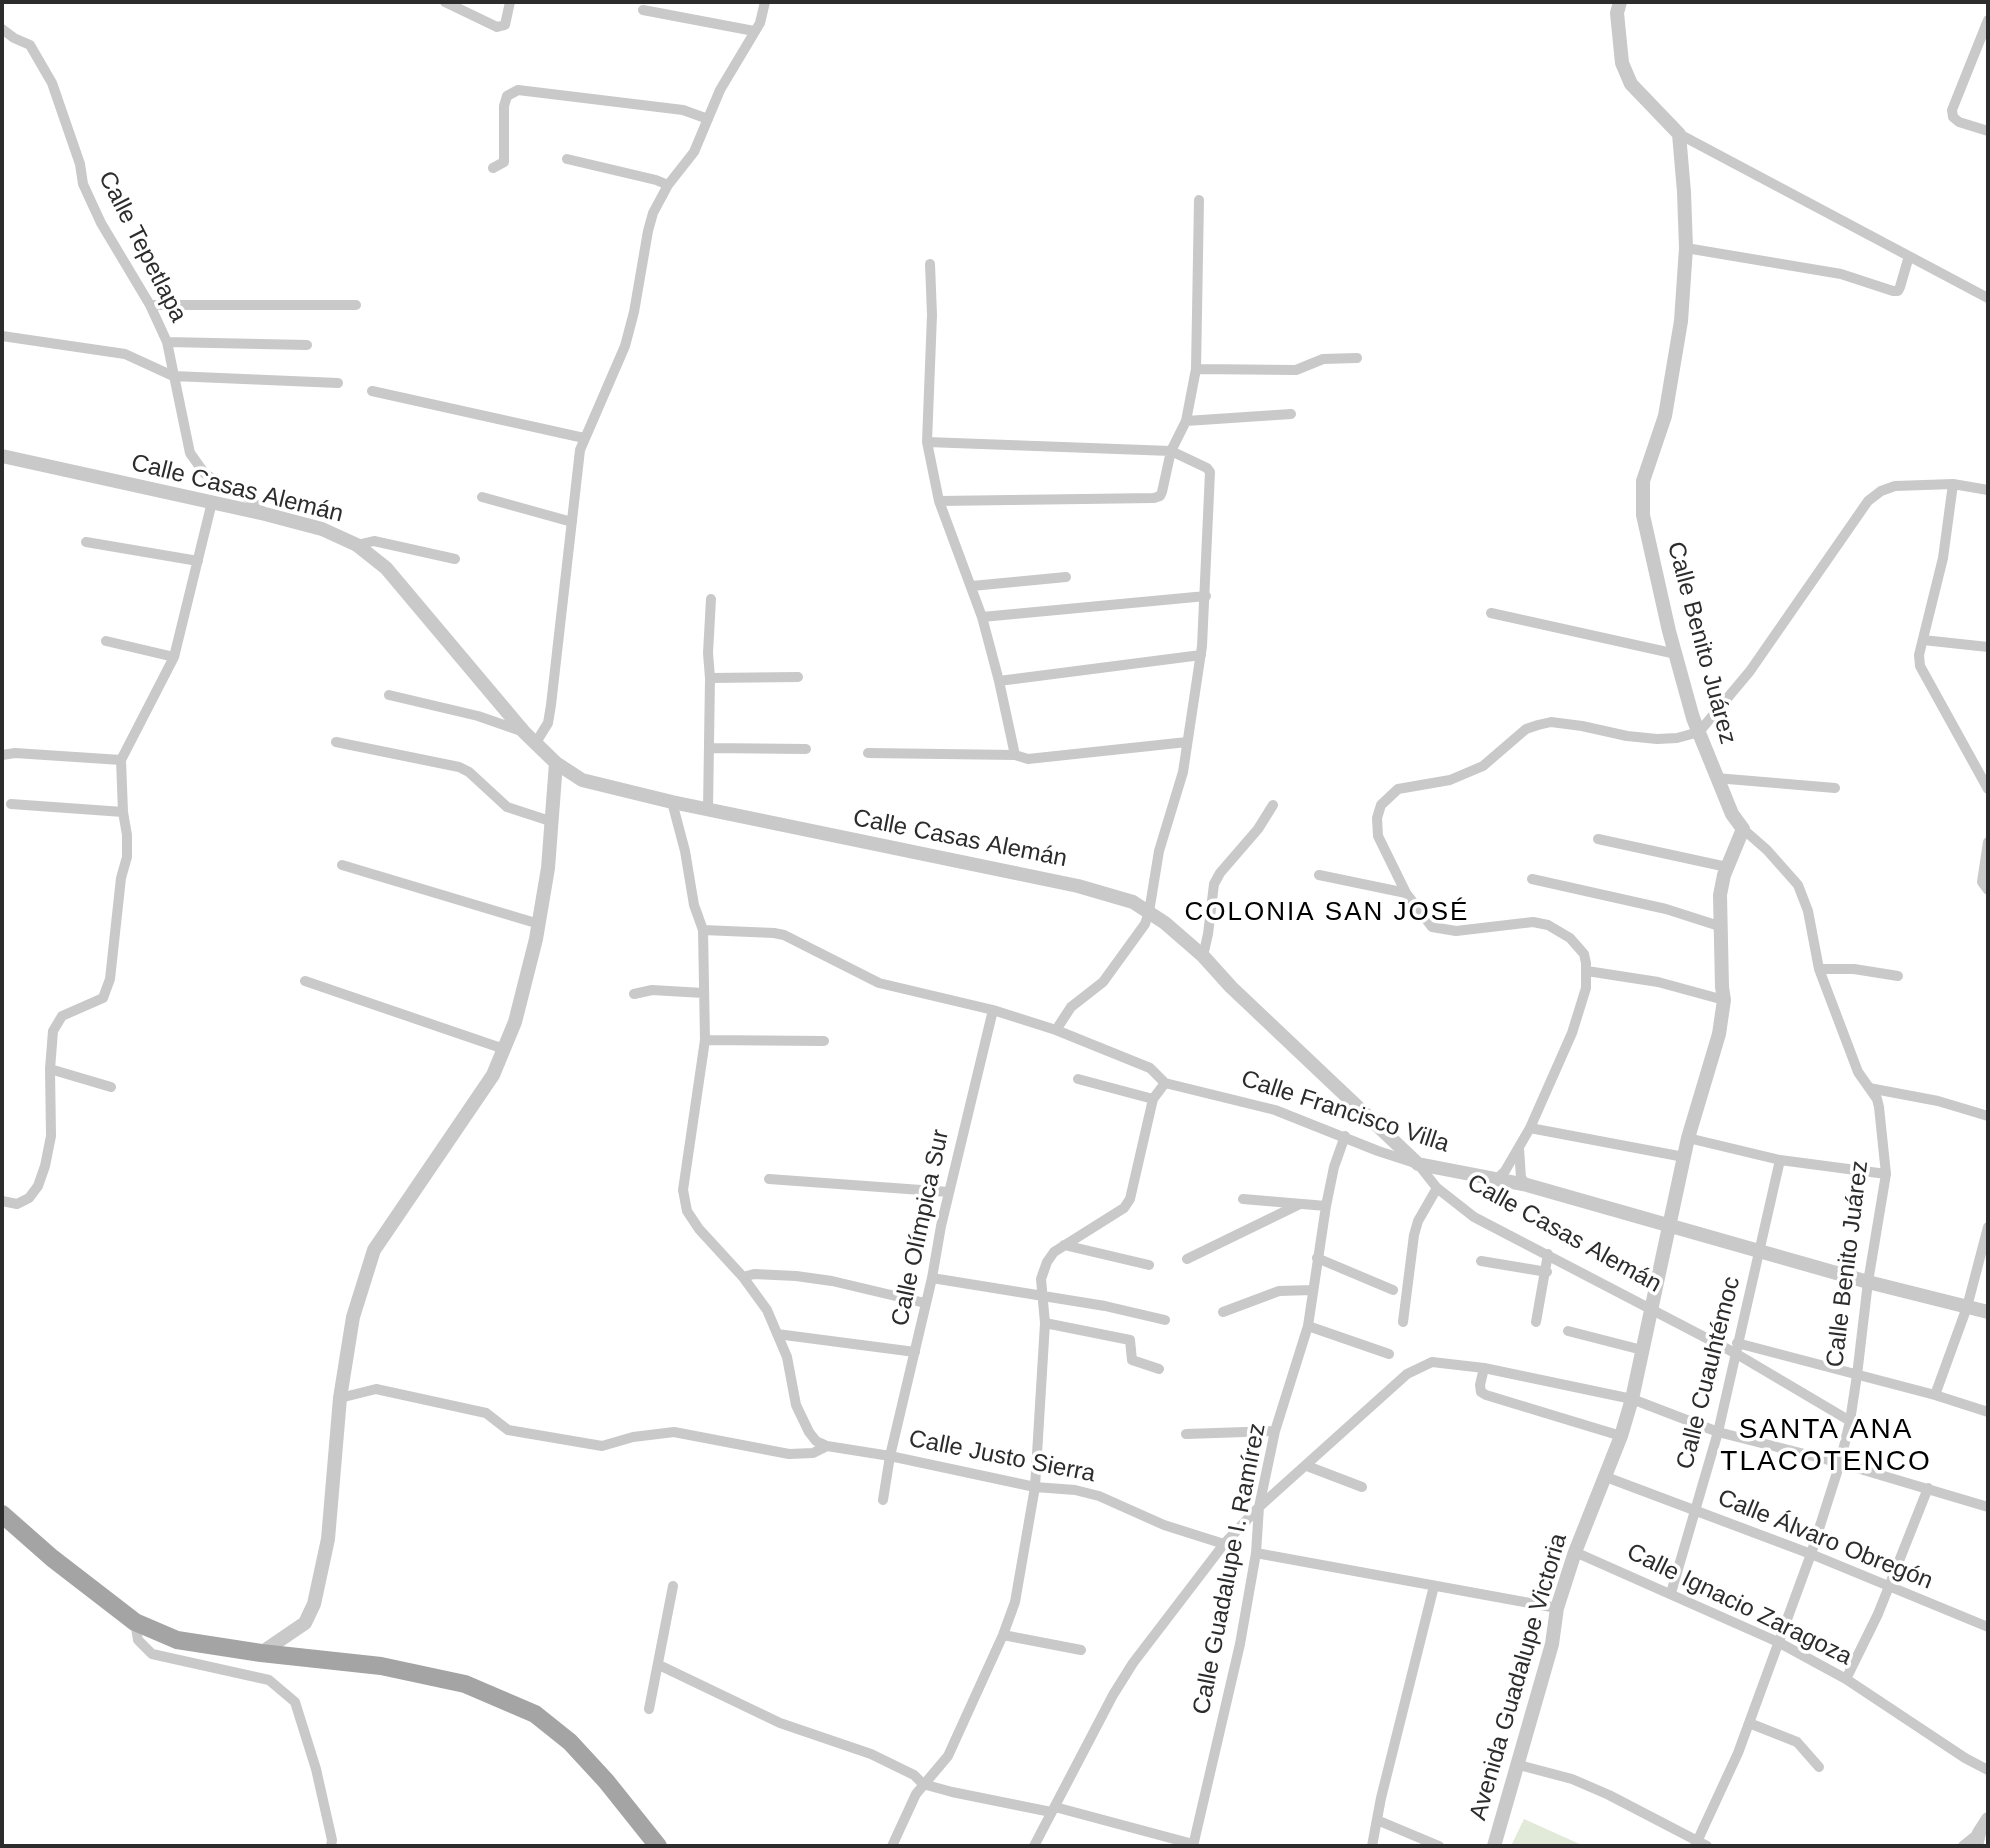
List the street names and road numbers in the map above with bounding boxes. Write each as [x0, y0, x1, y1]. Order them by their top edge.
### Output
street label: Calle Tepetlapa [92, 167, 192, 327]
street label: Calle Casas Alemán [128, 449, 346, 529]
street label: Calle Benito Juárez [1660, 539, 1742, 747]
street label: Calle Casas Alemán [851, 804, 1069, 874]
street label: Calle Francisco Villa [1237, 1065, 1453, 1159]
street label: Calle Olímpica Sur [886, 1127, 956, 1329]
street label: Calle Benito Juárez [1821, 1159, 1875, 1369]
street label: Calle Casas Alemán [1462, 1169, 1666, 1299]
street label: Calle Cuauhtémoc [1671, 1274, 1747, 1472]
street label: Calle Guadalupe I. Ramírez [1188, 1421, 1272, 1717]
street label: Calle Justo Sierra [906, 1425, 1098, 1489]
street label: Calle Álvaro Obregón [1713, 1484, 1937, 1596]
street label: Avenida Guadalupe Victoria [1464, 1530, 1574, 1824]
street label: Calle Ignacio Zaragoza [1622, 1538, 1856, 1672]

